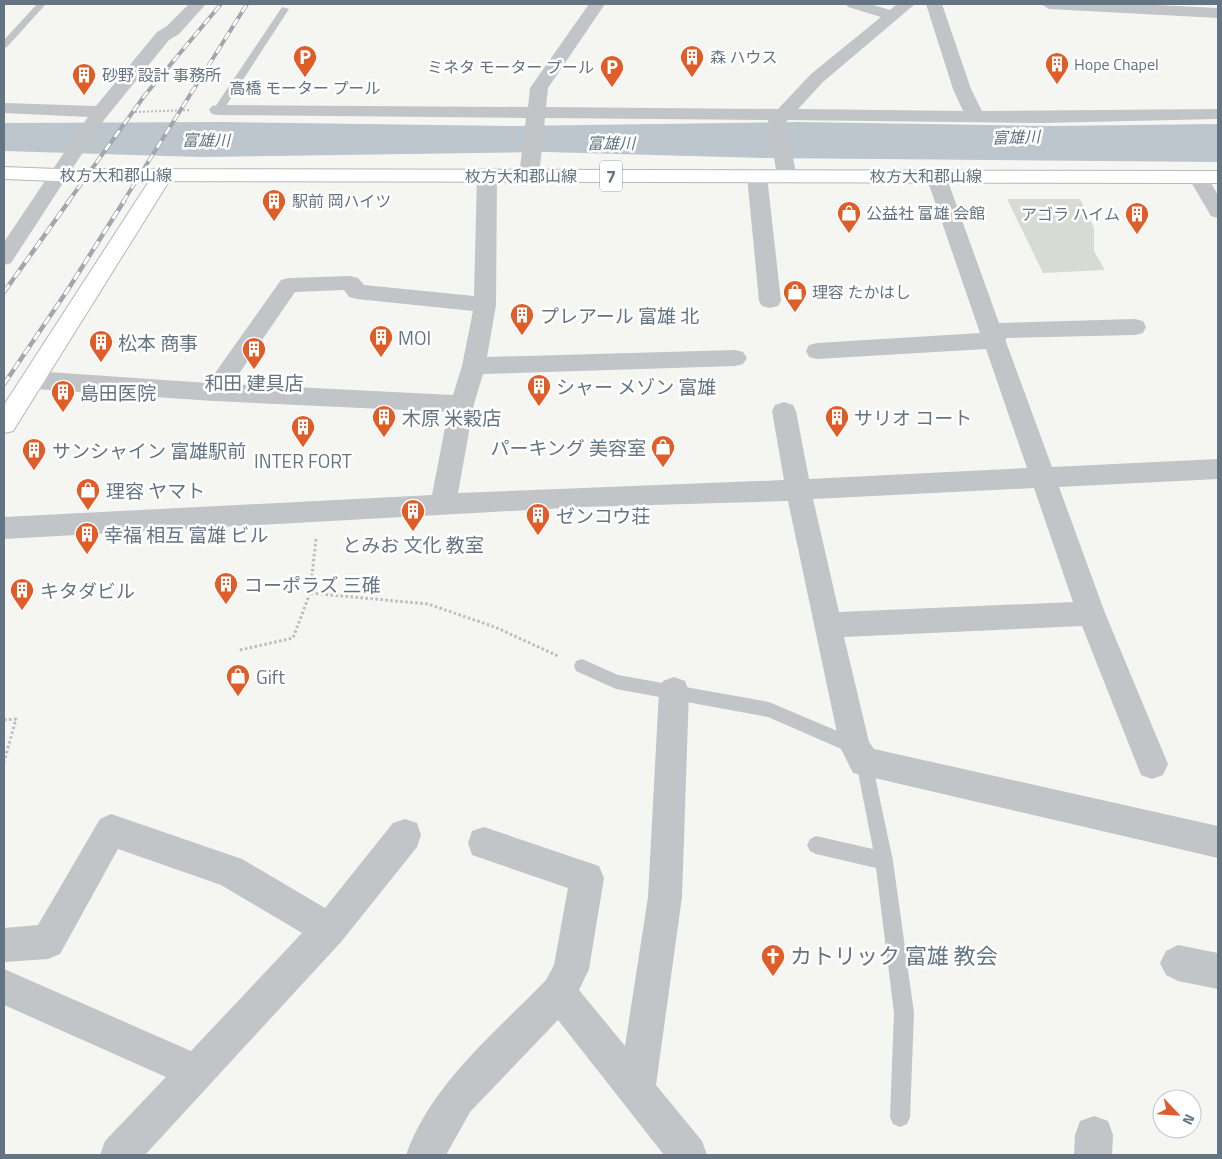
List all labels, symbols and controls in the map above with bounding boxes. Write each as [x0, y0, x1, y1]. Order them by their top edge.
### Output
parking icon: 高橋 モーター プール [292, 44, 318, 78]
building icon: 森 ハウス [679, 44, 705, 78]
place label: 森 ハウス [710, 45, 778, 69]
building icon: Hope Chapel [1044, 51, 1070, 85]
place label: Hope Chapel [1074, 52, 1159, 76]
parking icon: ミネタ モーター プール [599, 54, 625, 88]
place label: ミネタ モーター プール [427, 55, 594, 79]
building icon: 砂野 設計 事務所 [71, 62, 97, 96]
place label: 砂野 設計 事務所 [102, 63, 221, 87]
place label: 高橋 モーター プール [229, 76, 381, 100]
water label: 富雄川 [992, 124, 1042, 150]
water label: 富雄川 [182, 128, 232, 152]
water label: 富雄川 [587, 131, 637, 155]
road number: 7 [600, 160, 622, 192]
street label: 枚方大和郡山線 [60, 163, 172, 187]
street label: 枚方大和郡山線 [465, 164, 577, 188]
street label: 枚方大和郡山線 [870, 164, 982, 188]
building icon: 駅前 岡ハイツ [261, 188, 287, 222]
place label: 駅前 岡ハイツ [292, 189, 391, 213]
shop icon: 公益社 富雄 会館 [836, 200, 862, 234]
place label: 公益社 富雄 会館 [866, 201, 985, 225]
building icon: アゴラ ハイム [1124, 201, 1150, 235]
place label: アゴラ ハイム [1021, 202, 1120, 226]
shop icon: 理容 たかはし [782, 279, 808, 313]
place label: 理容 たかはし [812, 280, 911, 304]
place label: プレアール 富雄 北 [540, 301, 699, 330]
building icon: プレアール 富雄 北 [509, 302, 535, 336]
place label: MOI [398, 323, 431, 352]
building icon: MOI [368, 324, 394, 358]
place label: 松本 商事 [118, 328, 198, 357]
building icon: 松本 商事 [88, 329, 114, 363]
building icon: 和田 建具店 [241, 336, 267, 370]
place label: 和田 建具店 [204, 368, 304, 397]
place label: シャー メゾン 富雄 [556, 372, 716, 401]
building icon: シャー メゾン 富雄 [526, 373, 552, 407]
place label: 島田医院 [80, 378, 156, 407]
building icon: 島田医院 [50, 379, 76, 413]
place label: 木原 米穀店 [402, 403, 501, 432]
place label: サリオ コート [854, 403, 972, 432]
building icon: 木原 米穀店 [371, 404, 397, 438]
building icon: サリオ コート [824, 404, 850, 438]
building icon: INTER FORT [290, 414, 316, 448]
place label: パーキング 美容室 [490, 433, 646, 462]
shop icon: パーキング 美容室 [650, 434, 676, 468]
place label: サンシャイン 富雄駅前 [52, 436, 246, 465]
building icon: サンシャイン 富雄駅前 [21, 437, 47, 471]
place label: INTER FORT [254, 446, 352, 475]
place label: 理容 ヤマト [106, 476, 205, 505]
shop icon: 理容 ヤマト [75, 477, 101, 511]
building icon: とみお 文化 教室 [400, 498, 426, 532]
place label: ゼンコウ荘 [556, 501, 650, 530]
building icon: ゼンコウ荘 [525, 502, 551, 536]
place label: 幸福 相互 富雄 ビル [104, 520, 269, 549]
building icon: 幸福 相互 富雄 ビル [74, 521, 100, 555]
place label: とみお 文化 教室 [342, 530, 484, 559]
place label: コーポラズ 三碓 [244, 570, 381, 599]
building icon: コーポラズ 三碓 [213, 571, 239, 605]
place label: キタダビル [40, 576, 135, 605]
building icon: キタダビル [9, 577, 35, 611]
place label: Gift [256, 662, 285, 691]
shop icon: Gift [225, 663, 251, 697]
place label: カトリック 富雄 教会 [790, 939, 998, 973]
church icon: カトリック 富雄 教会 [760, 943, 786, 977]
north arrow [1152, 1089, 1202, 1139]
text: N [1178, 1111, 1201, 1129]

